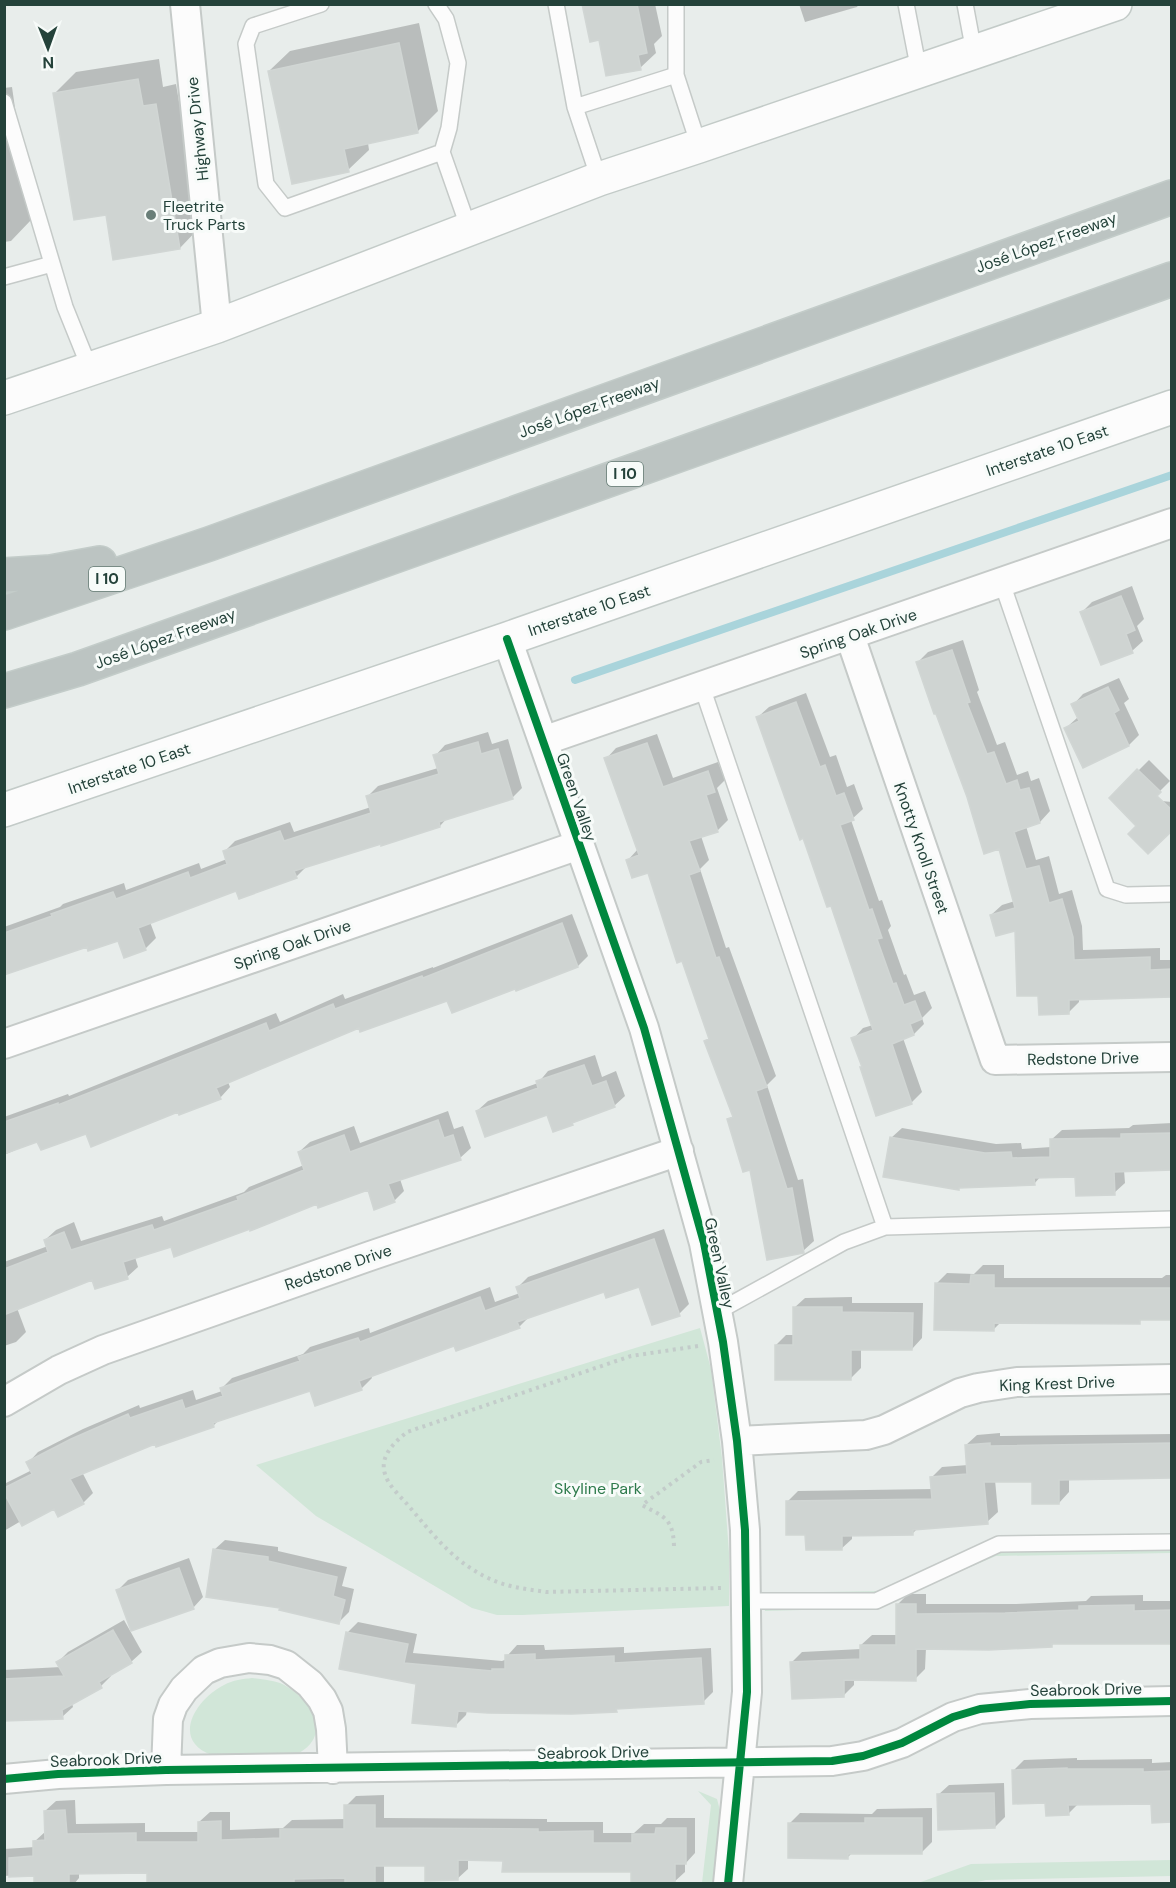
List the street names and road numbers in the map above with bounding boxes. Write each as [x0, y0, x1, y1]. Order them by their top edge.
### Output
street label: Highway Drive [182, 76, 213, 182]
street label: José López Freeway [973, 207, 1120, 278]
street label: José López Freeway [516, 372, 663, 443]
street label: Interstate 10 East [983, 420, 1111, 481]
road number: I 10 [607, 462, 643, 486]
road number: I 10 [89, 567, 125, 591]
street label: Interstate 10 East [525, 580, 653, 641]
street label: José López Freeway [92, 603, 239, 674]
street label: Spring Oak Drive [797, 604, 920, 663]
street label: Interstate 10 East [65, 738, 193, 799]
street label: Green Valley [552, 750, 602, 844]
street label: Knotty Knoll Street [889, 779, 954, 917]
street label: Spring Oak Drive [231, 915, 354, 974]
street label: Redstone Drive [1027, 1047, 1139, 1070]
street label: Green Valley [700, 1216, 739, 1311]
street label: Redstone Drive [282, 1239, 394, 1296]
street label: King Krest Drive [999, 1371, 1115, 1396]
street label: Seabrook Drive [1030, 1678, 1142, 1701]
street label: Seabrook Drive [537, 1741, 649, 1764]
street label: Seabrook Drive [50, 1747, 162, 1772]

